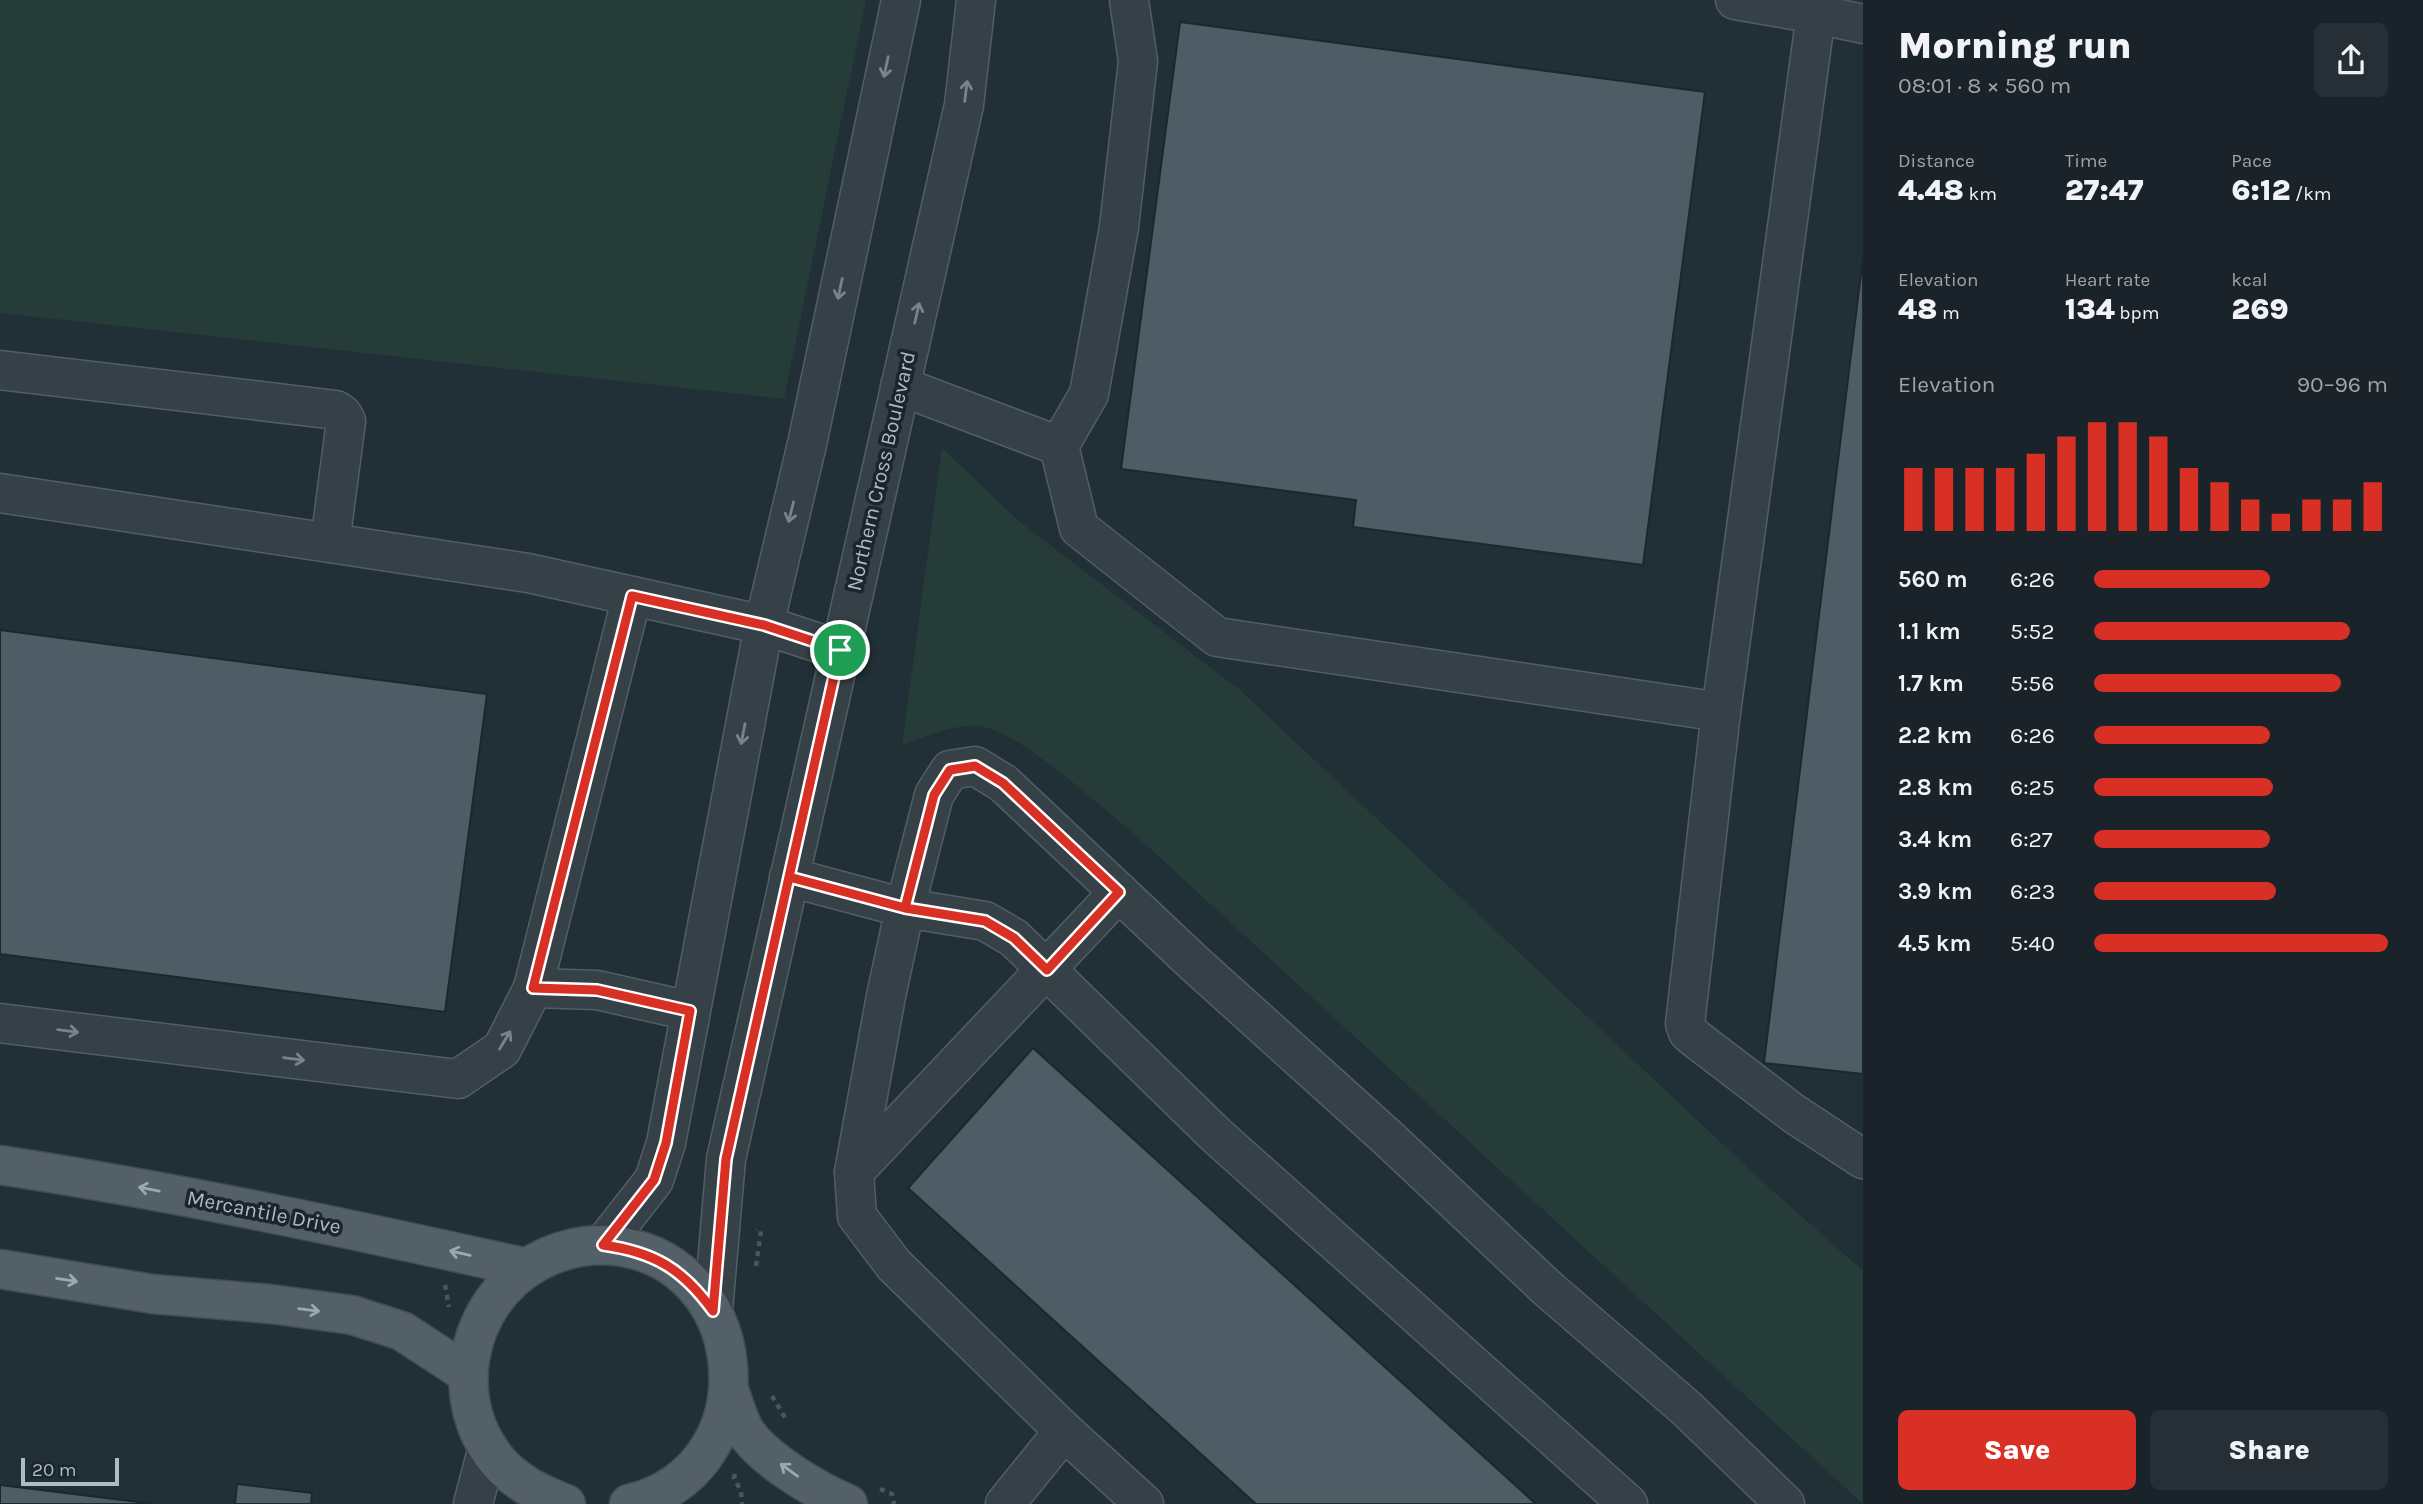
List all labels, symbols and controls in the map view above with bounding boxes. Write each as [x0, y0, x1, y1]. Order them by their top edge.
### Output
text: Morning run [1898, 23, 2132, 68]
button: share [2314, 23, 2388, 97]
one-way arrow [879, 55, 893, 78]
text: 08:01 · 8 × 560 m [1898, 72, 2071, 99]
one-way arrow [960, 81, 973, 103]
text: Distance [1898, 150, 1975, 172]
text: Time [2065, 150, 2107, 172]
text: Pace [2231, 150, 2272, 172]
text: 4.48 [1898, 172, 1964, 208]
text: 27:47 [2065, 172, 2144, 208]
text: 6:12 [2231, 172, 2290, 208]
text: km [1964, 183, 1997, 205]
text: /km [2290, 183, 2332, 205]
text: Elevation [1898, 269, 1978, 291]
text: Heart rate [2065, 269, 2150, 291]
text: kcal [2231, 269, 2268, 291]
one-way arrow [832, 277, 846, 300]
text: 48 [1898, 291, 1937, 327]
text: 134 [2065, 291, 2115, 327]
text: 269 [2231, 291, 2289, 327]
text: m [1937, 302, 1960, 324]
text: bpm [2115, 302, 2160, 324]
one-way arrow [911, 303, 924, 325]
street label: Northern Cross Boulevard [842, 349, 920, 593]
text: Elevation [1898, 371, 1995, 398]
text: 90–96 m [2297, 371, 2388, 398]
one-way arrow [784, 500, 797, 522]
text: 560 m [1898, 566, 1968, 593]
text: 6:26 [2010, 566, 2055, 593]
text: 1.1 km [1898, 618, 1961, 645]
text: 5:52 [2010, 618, 2055, 645]
pin [810, 620, 870, 680]
icon: arrive [821, 631, 859, 669]
text: 1.7 km [1898, 670, 1964, 697]
text: 5:56 [2010, 670, 2054, 697]
one-way arrow [735, 722, 749, 745]
text: 2.2 km [1898, 722, 1972, 749]
text: 6:26 [2010, 722, 2055, 749]
text: 2.8 km [1898, 774, 1973, 801]
text: 6:25 [2010, 774, 2055, 801]
text: 3.4 km [1898, 826, 1972, 853]
text: 6:27 [2010, 826, 2053, 853]
text: 3.9 km [1898, 878, 1973, 905]
text: 6:23 [2010, 878, 2055, 905]
text: 4.5 km [1898, 930, 1971, 957]
text: 5:40 [2010, 930, 2055, 957]
one-way arrow [56, 1025, 79, 1038]
one-way arrow [499, 1031, 513, 1051]
one-way arrow [282, 1052, 304, 1065]
one-way arrow [138, 1182, 161, 1195]
street label: Mercantile Drive [185, 1185, 343, 1239]
one-way arrow [449, 1246, 472, 1259]
one-way arrow [55, 1274, 78, 1287]
one-way arrow [297, 1303, 320, 1316]
button: Save [1898, 1410, 2136, 1490]
button: Share [2150, 1410, 2388, 1490]
scale bar [21, 1455, 119, 1487]
text: 20 m [32, 1459, 77, 1481]
one-way arrow [780, 1463, 799, 1477]

